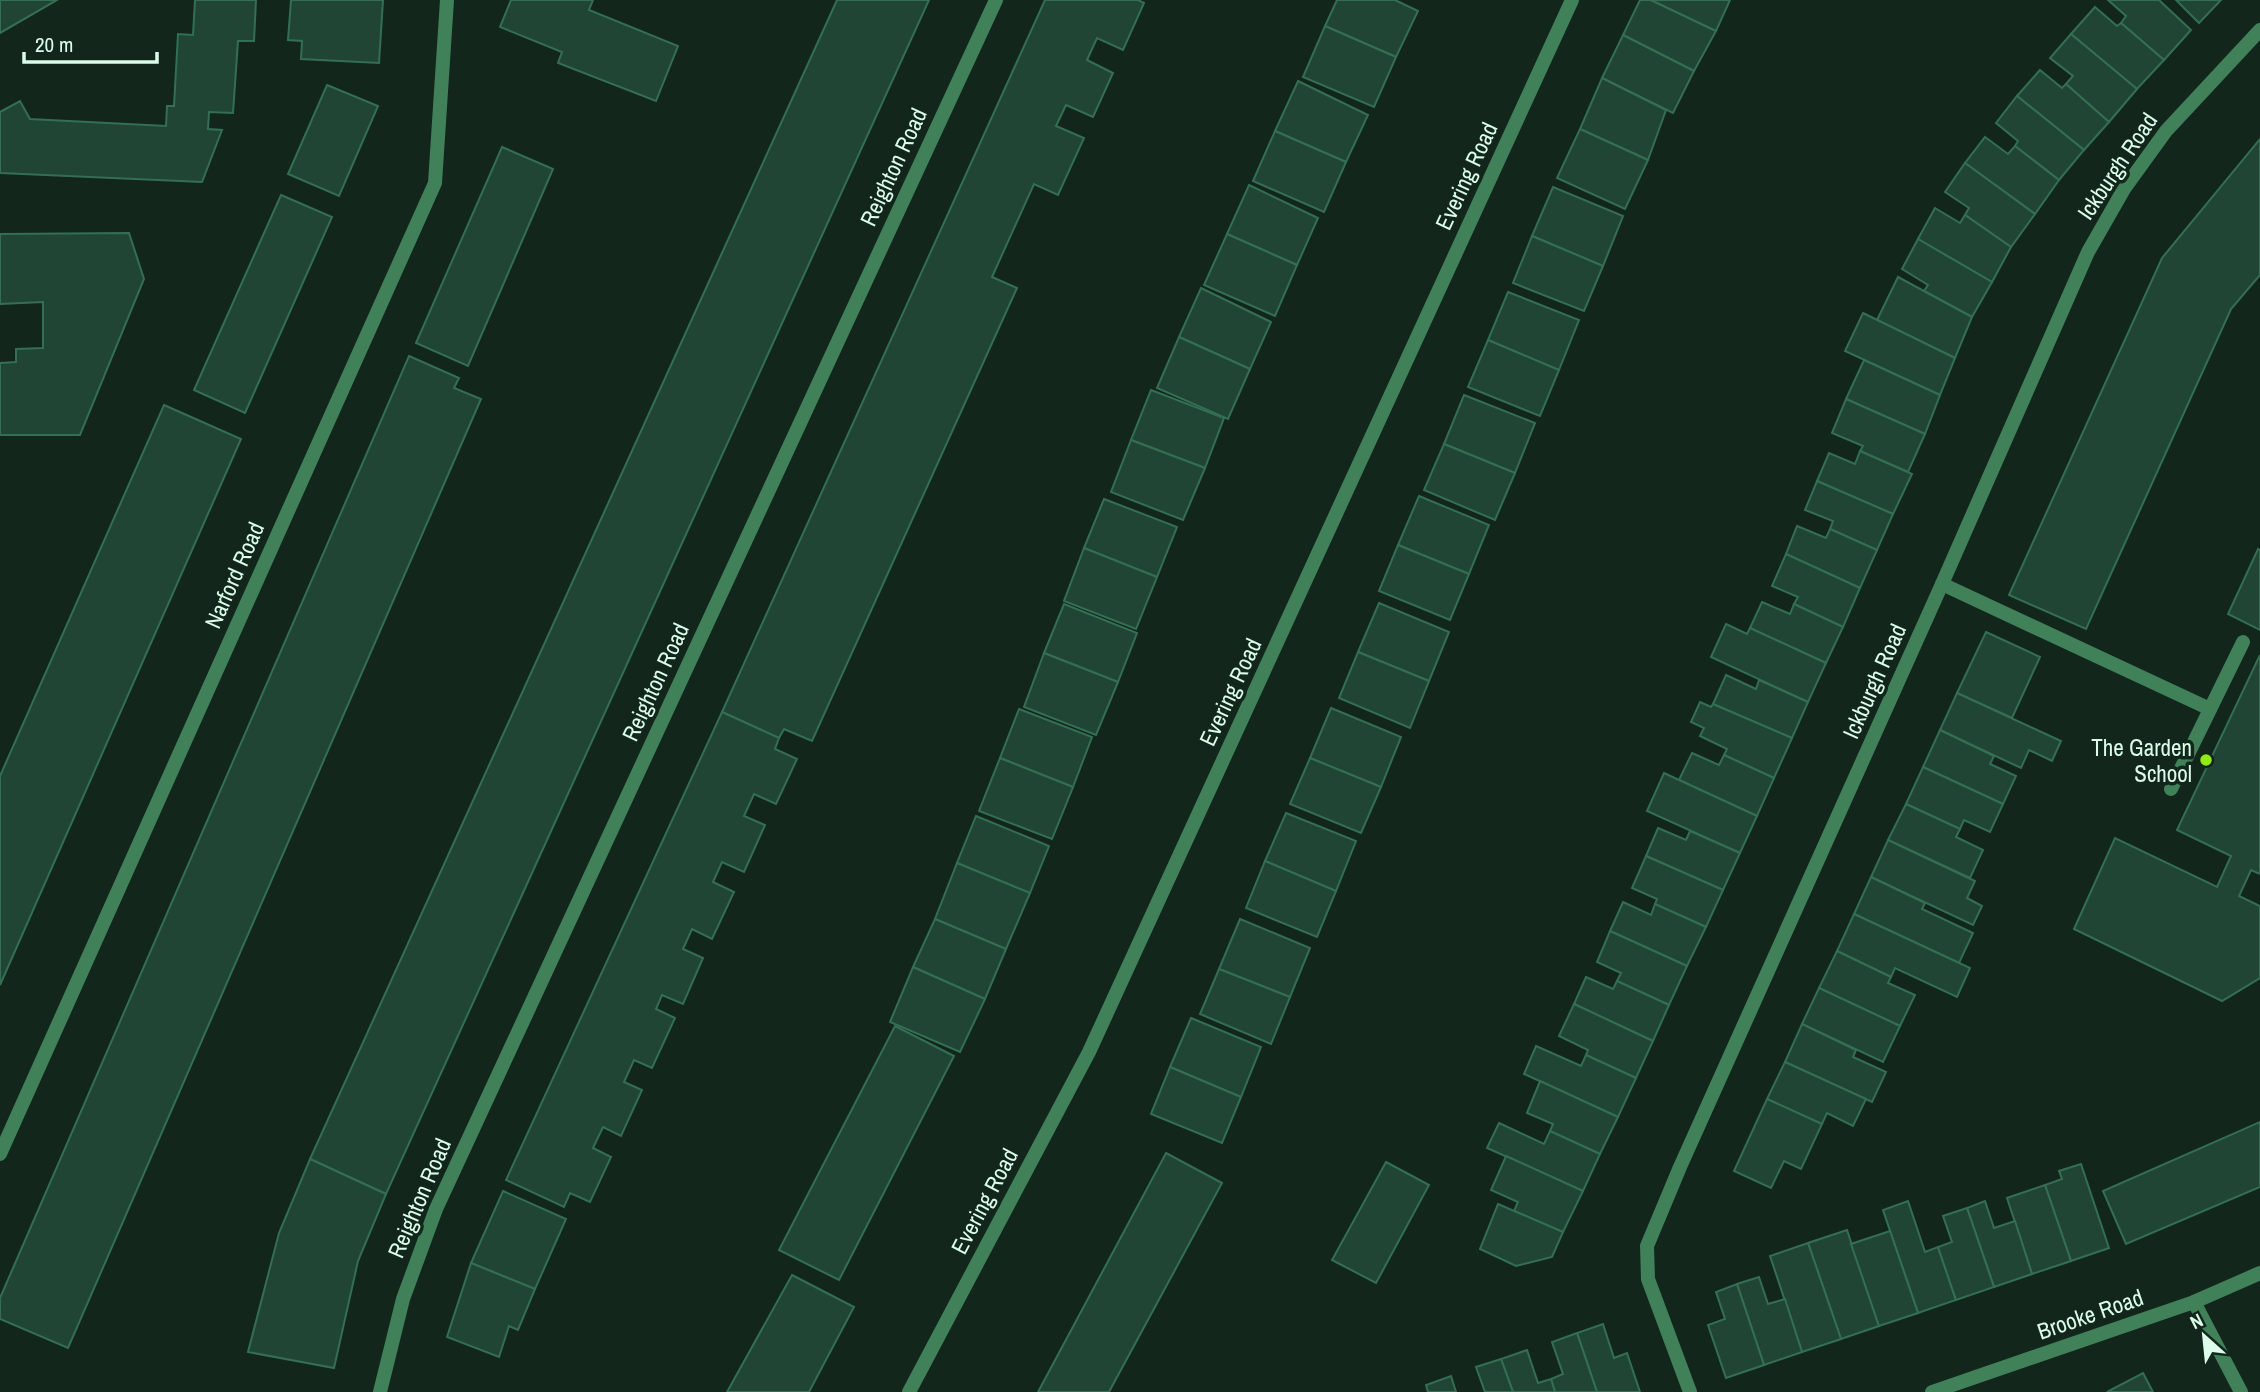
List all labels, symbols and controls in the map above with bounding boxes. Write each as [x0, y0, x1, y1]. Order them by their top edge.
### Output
scale bar [24, 21, 158, 65]
text: 20 m [35, 30, 73, 59]
street label: Reighton Road [852, 103, 934, 231]
street label: Ickburgh Road [2070, 106, 2164, 226]
street label: Evering Road [1428, 117, 1504, 235]
street label: Narford Road [197, 517, 271, 633]
street label: Reighton Road [614, 618, 696, 746]
street label: Ickburgh Road [1835, 619, 1913, 743]
street label: Evering Road [1192, 633, 1268, 751]
place label: The Garden School [2091, 732, 2192, 789]
marker: The Garden School [2198, 752, 2214, 768]
street label: Reighton Road [380, 1134, 458, 1262]
street label: Evering Road [943, 1143, 1025, 1259]
street label: Brooke Road [2033, 1281, 2147, 1347]
north arrow [2169, 1301, 2239, 1371]
text: N [2185, 1307, 2207, 1335]

